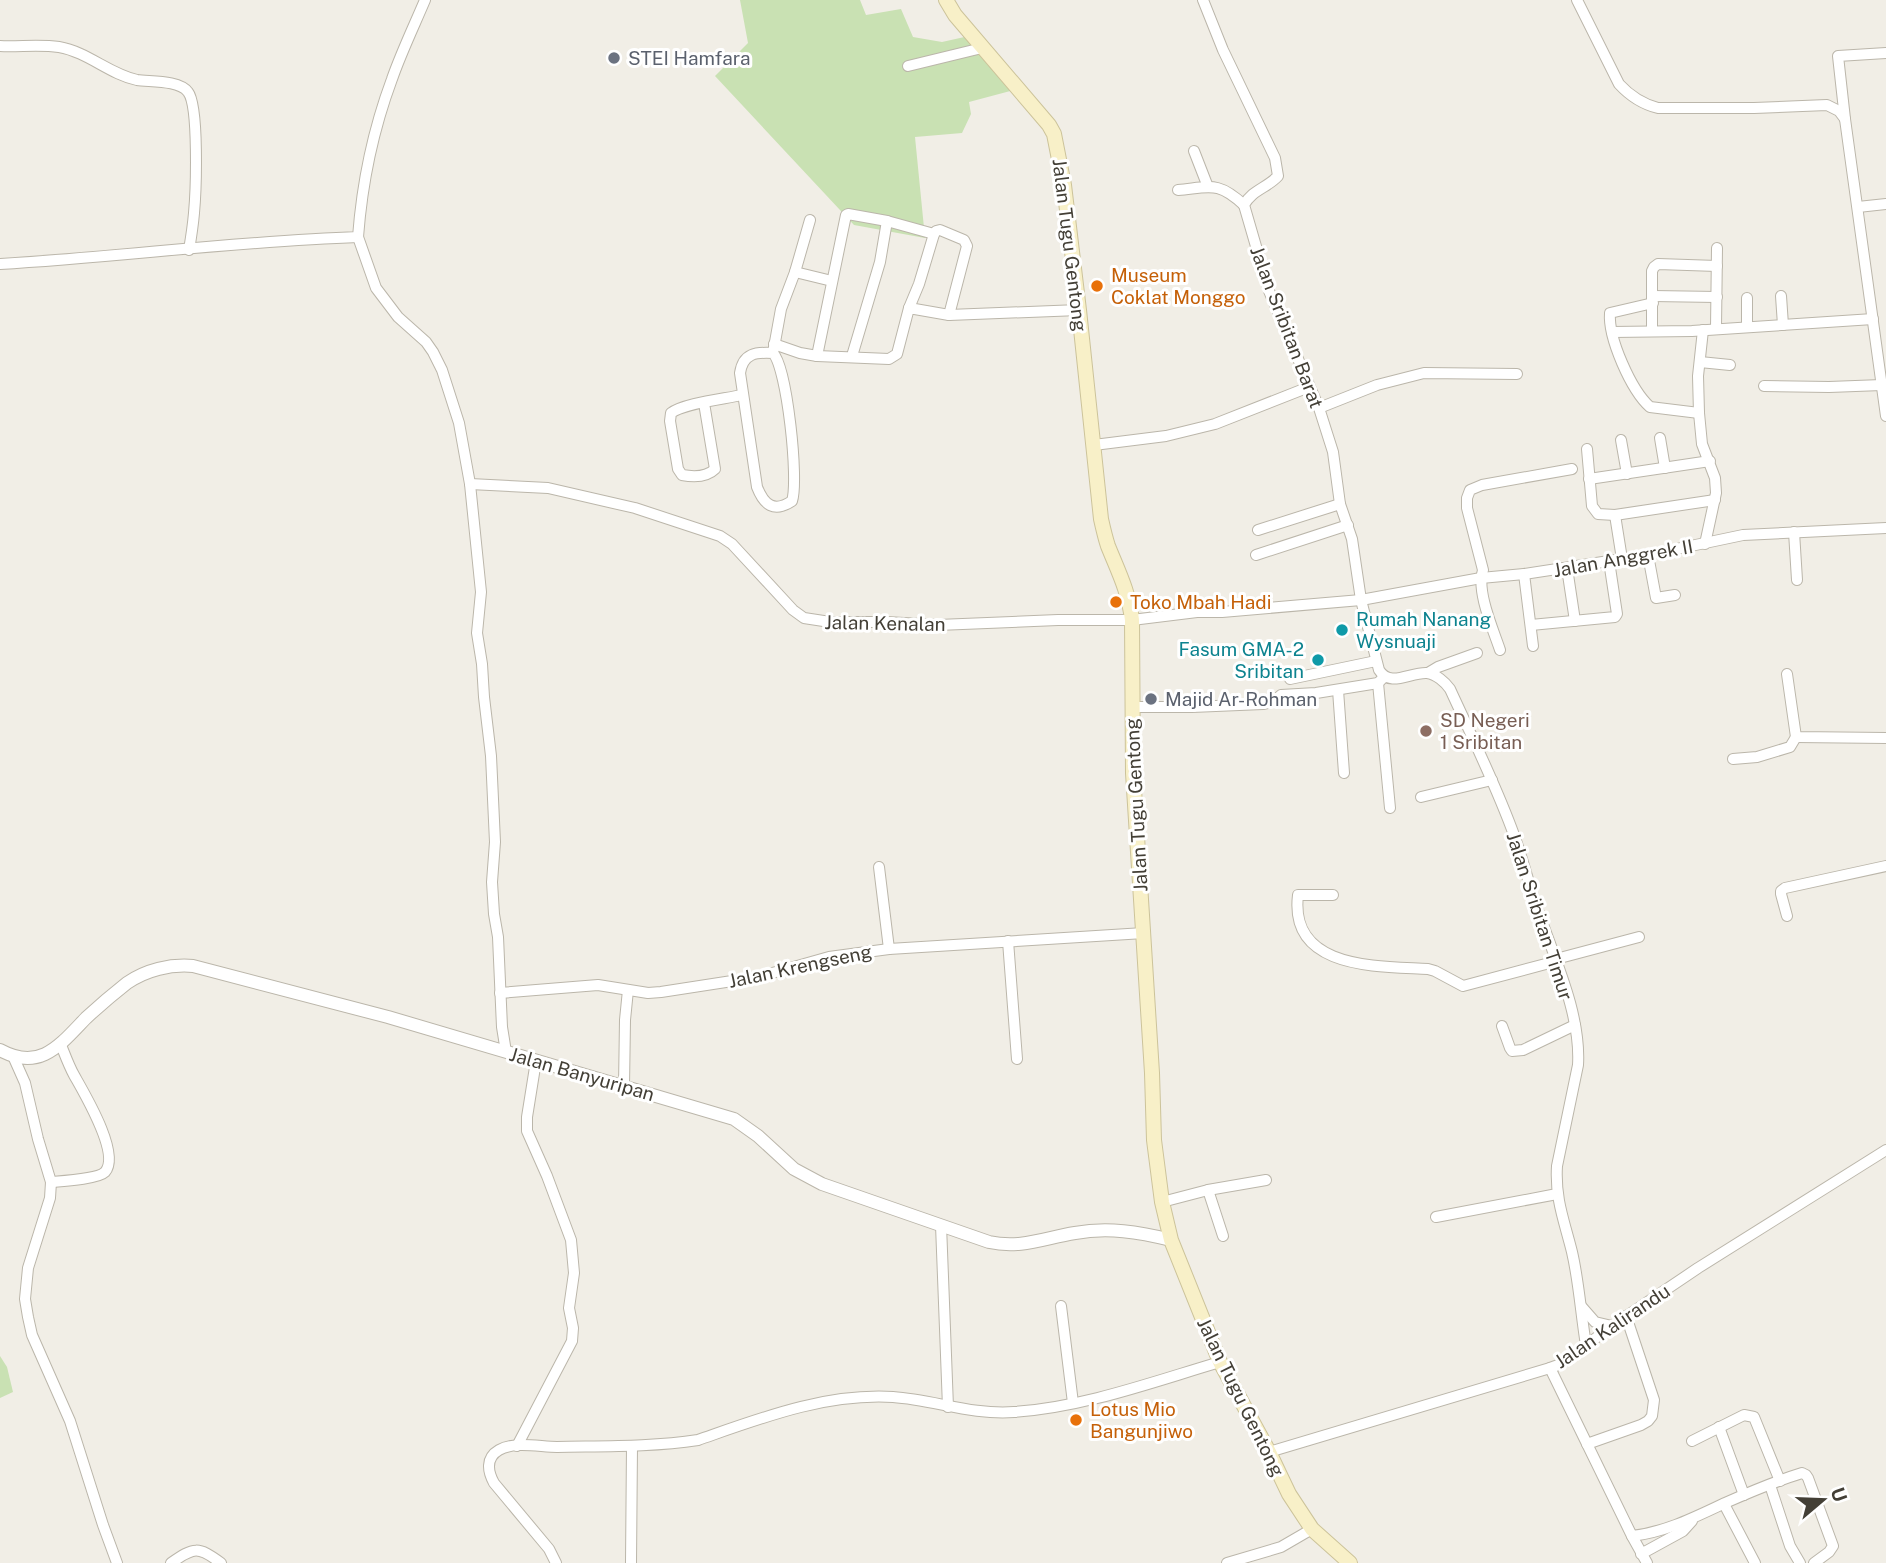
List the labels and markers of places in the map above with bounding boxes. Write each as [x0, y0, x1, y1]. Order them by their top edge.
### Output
place label: STEI Hamfara [628, 47, 750, 69]
marker: STEI Hamfara [606, 50, 622, 66]
place label: Museum Coklat Monggo [1111, 264, 1245, 308]
marker: Museum Coklat Monggo [1089, 278, 1105, 294]
place label: Toko Mbah Hadi [1130, 591, 1271, 613]
marker: Toko Mbah Hadi [1108, 594, 1124, 610]
place label: Rumah Nanang Wysnuaji [1356, 608, 1492, 652]
marker: Rumah Nanang Wysnuaji [1334, 622, 1350, 638]
place label: Fasum GMA-2 Sribitan [1179, 638, 1304, 682]
marker: Fasum GMA-2 Sribitan [1310, 652, 1326, 668]
place label: Majid Ar-Rohman [1165, 688, 1317, 710]
marker: Majid Ar-Rohman [1143, 691, 1159, 707]
place label: SD Negeri 1 Sribitan [1440, 709, 1530, 753]
marker: SD Negeri 1 Sribitan [1418, 723, 1434, 739]
place label: Lotus Mio Bangunjiwo [1090, 1398, 1193, 1442]
marker: Lotus Mio Bangunjiwo [1068, 1412, 1084, 1428]

